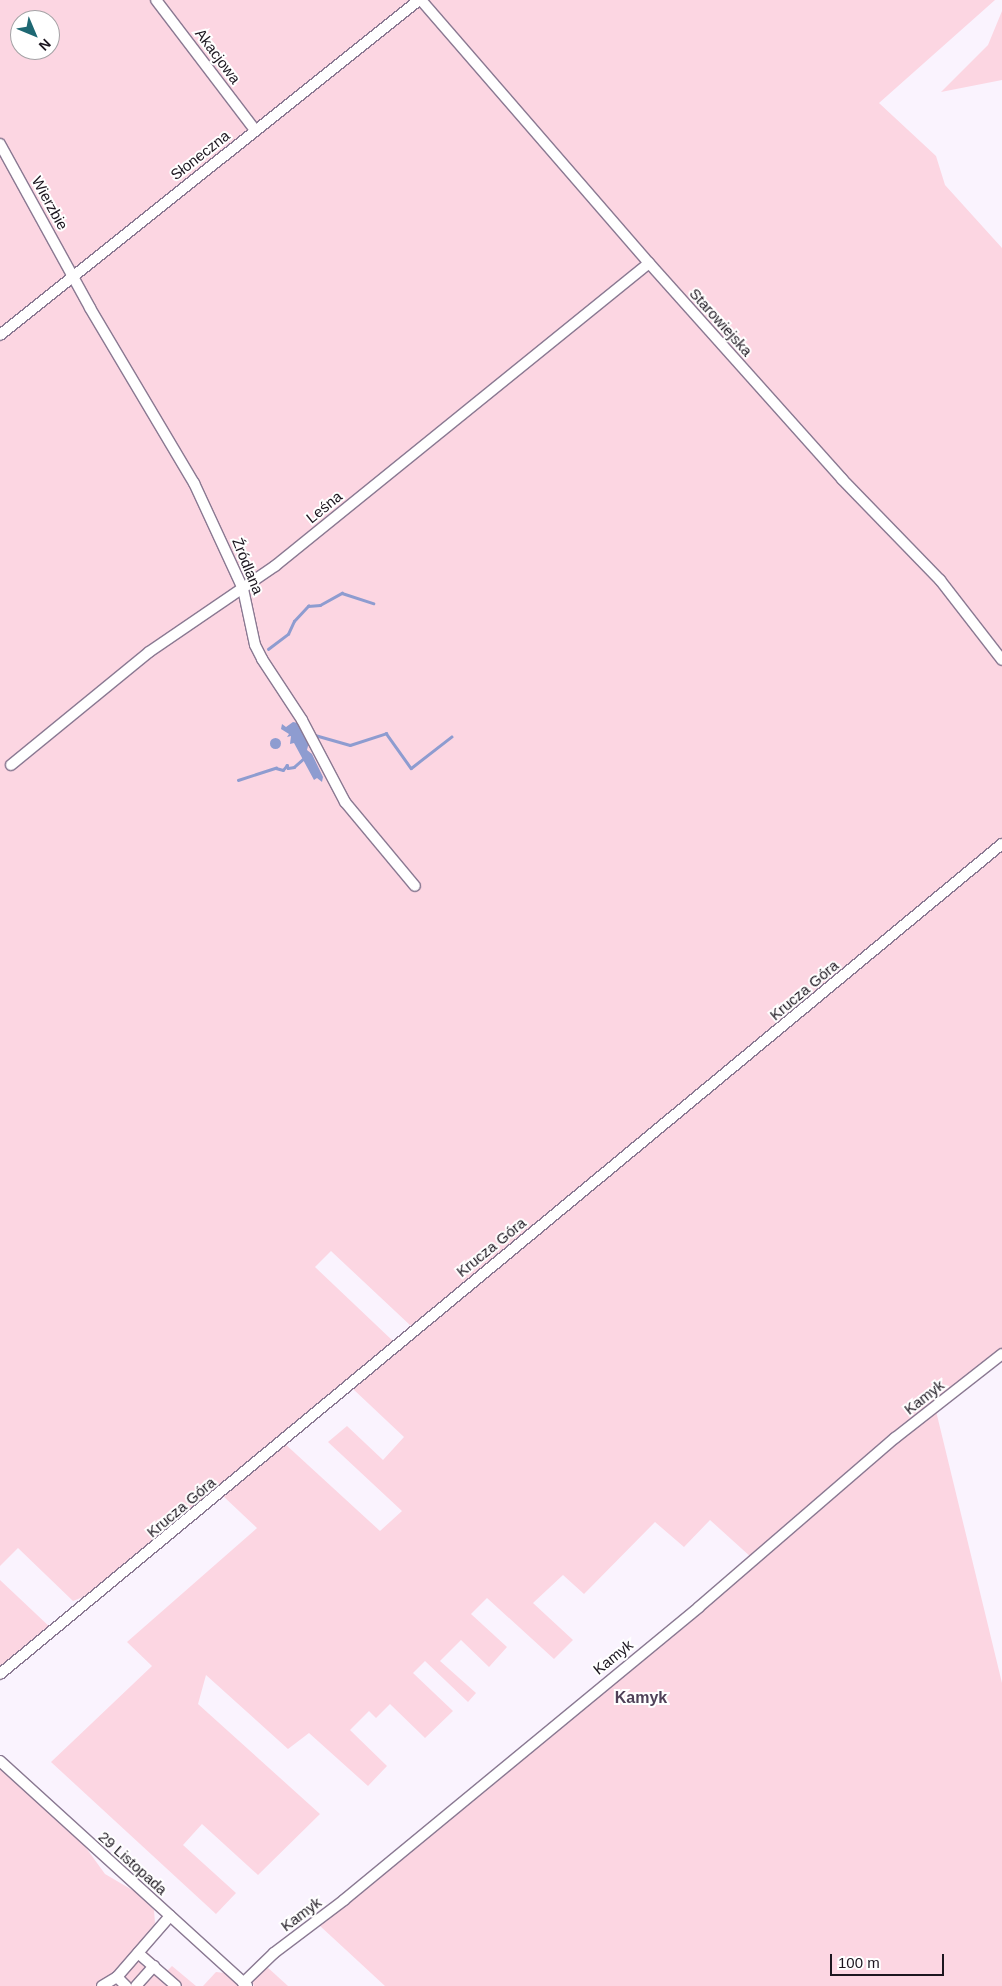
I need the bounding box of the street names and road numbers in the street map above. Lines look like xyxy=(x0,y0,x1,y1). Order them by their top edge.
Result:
street label: Akacjowa xyxy=(191,25,245,87)
street label: Słoneczna xyxy=(167,126,233,184)
street label: Wierzbie xyxy=(28,173,72,233)
street label: Starowiejska xyxy=(686,284,756,360)
street label: Leśna xyxy=(302,487,346,527)
street label: Źródlana xyxy=(229,535,267,597)
street label: Krucza Góra xyxy=(766,956,842,1024)
street label: Krucza Góra xyxy=(453,1214,529,1280)
street label: Kamyk xyxy=(900,1376,948,1418)
street label: Krucza Góra xyxy=(143,1473,219,1541)
street label: Kamyk xyxy=(590,1636,636,1678)
street label: 29 Listopada xyxy=(95,1828,171,1898)
street label: Kamyk xyxy=(277,1893,325,1935)

